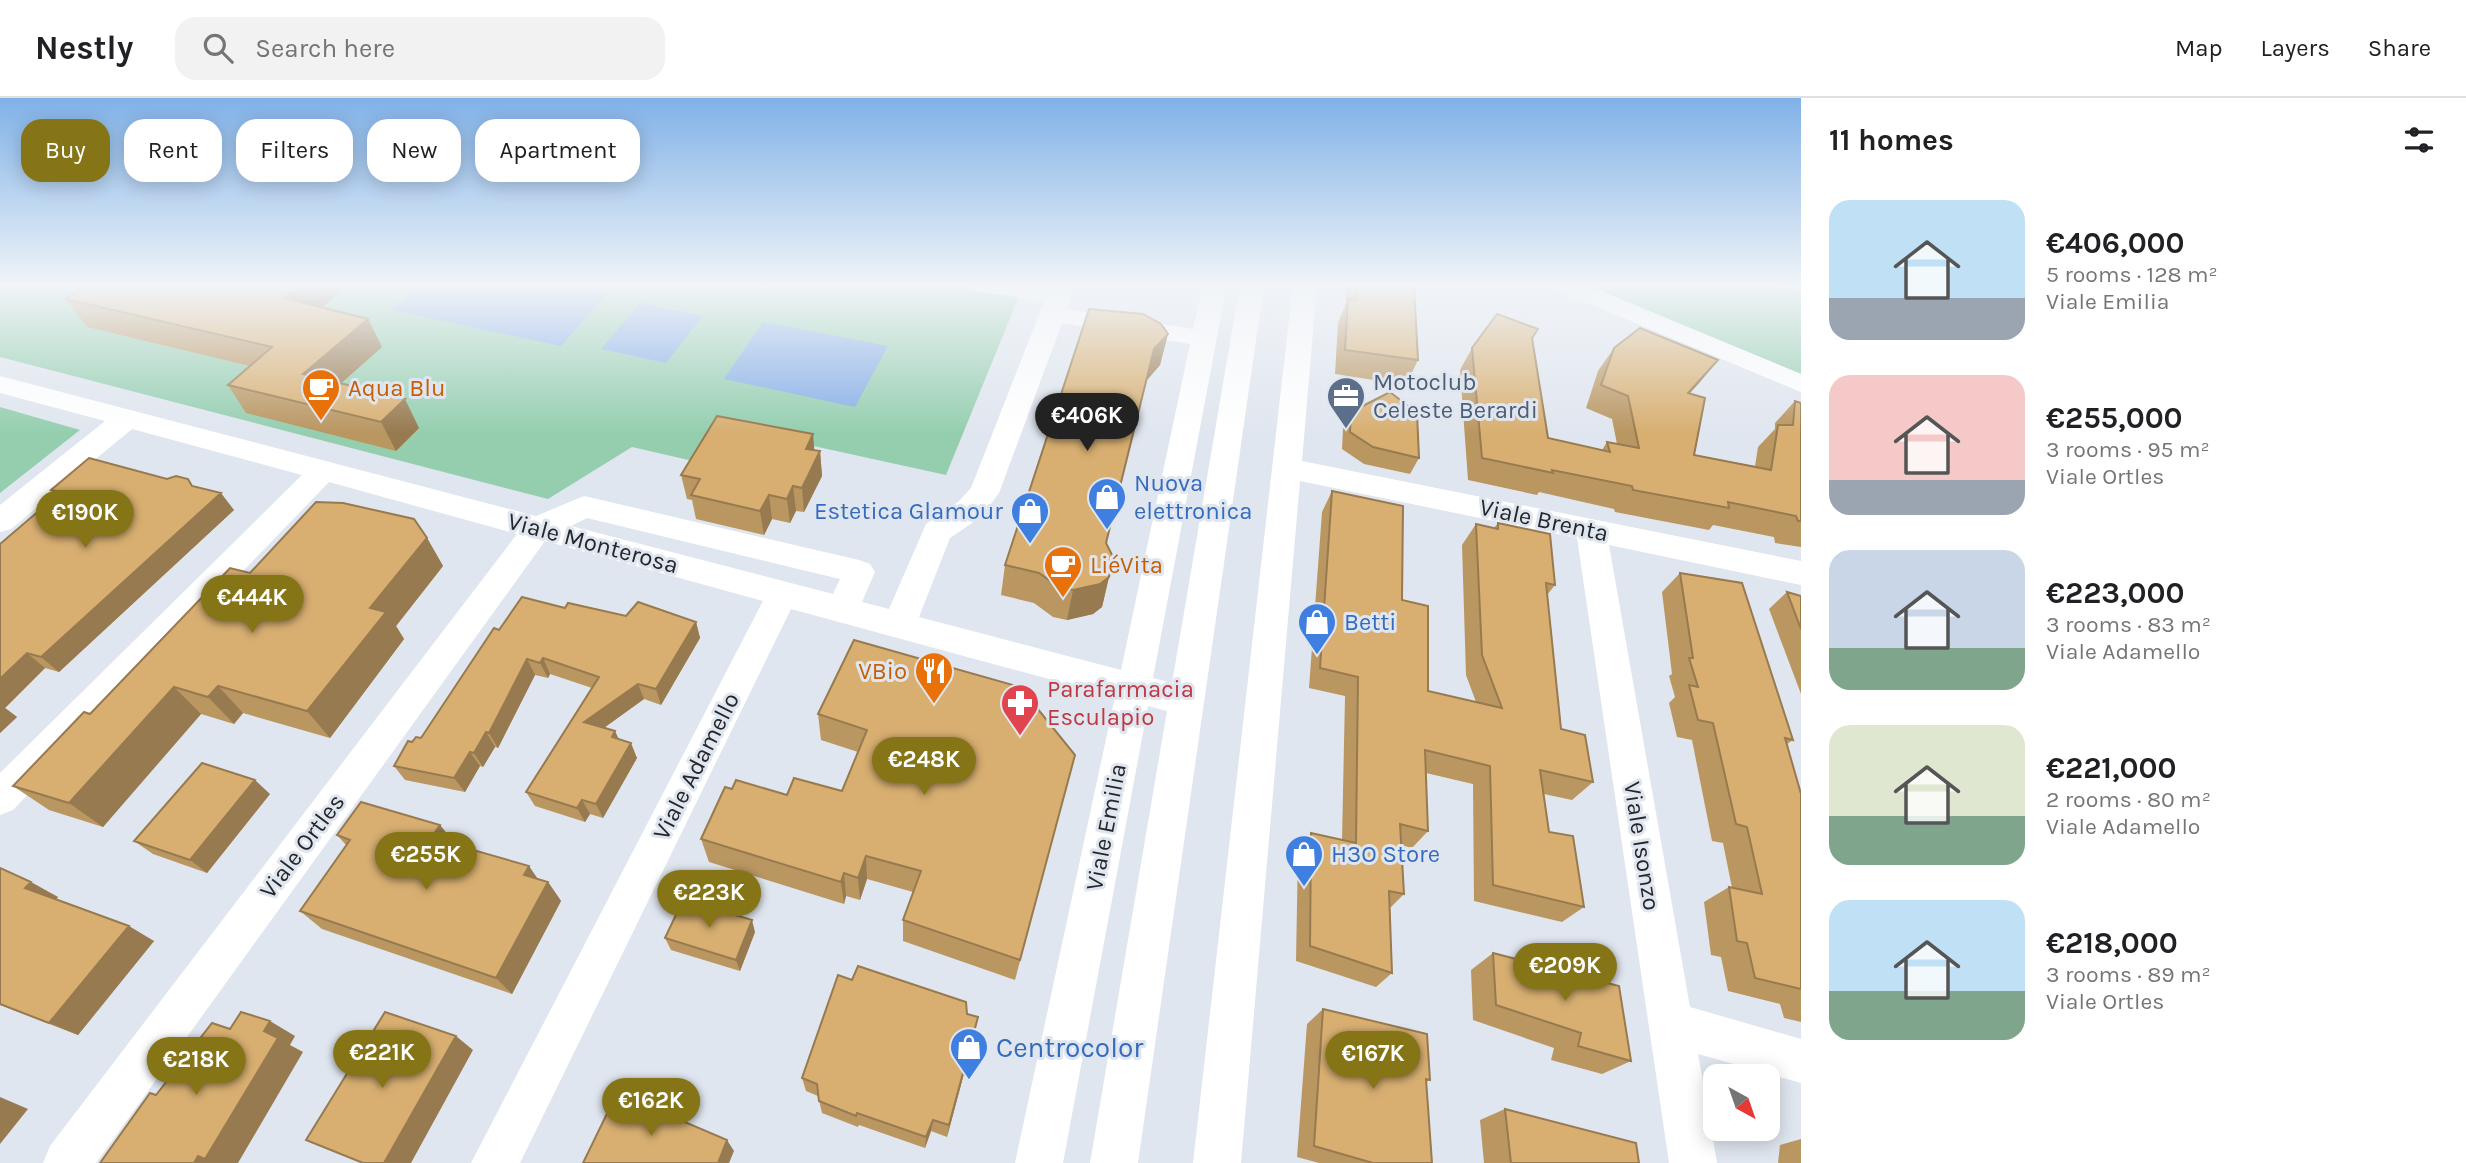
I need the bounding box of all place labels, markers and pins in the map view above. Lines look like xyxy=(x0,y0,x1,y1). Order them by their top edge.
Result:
cafe icon: Aqua Blu xyxy=(300,367,342,422)
place label: Motoclub Celeste Berardi xyxy=(1373,368,1538,424)
place label: Aqua Blu xyxy=(348,374,445,402)
office icon: Motoclub Celeste Berardi xyxy=(1325,375,1367,430)
pin: €406K xyxy=(1038,394,1136,453)
place label: Nuova elettronica xyxy=(1134,469,1252,525)
shop icon: Nuova elettronica xyxy=(1086,476,1128,531)
pin: €190K xyxy=(36,490,134,550)
shop icon: Estetica Glamour xyxy=(1009,490,1051,545)
place label: Estetica Glamour xyxy=(814,497,1003,525)
cafe icon: LiéVita xyxy=(1042,544,1084,599)
place label: LiéVita xyxy=(1090,551,1163,579)
pin: €444K xyxy=(203,575,301,635)
shop icon: Betti xyxy=(1296,601,1338,656)
place label: Betti xyxy=(1344,608,1396,636)
restaurant icon: VBio xyxy=(913,650,955,705)
place label: VBio xyxy=(858,657,907,685)
place label: Parafarmacia Esculapio xyxy=(1047,675,1194,731)
pharmacy icon: Parafarmacia Esculapio xyxy=(999,682,1041,737)
pin: €248K xyxy=(875,738,973,797)
pin: €255K xyxy=(377,832,475,892)
shop icon: H3O Store xyxy=(1283,833,1325,888)
place label: H3O Store xyxy=(1331,840,1440,868)
pin: €223K xyxy=(660,870,758,930)
pin: €209K xyxy=(1516,944,1614,1003)
shop icon: Centrocolor xyxy=(948,1026,990,1081)
pin: €221K xyxy=(333,1030,431,1090)
place label: Centrocolor xyxy=(996,1031,1144,1064)
pin: €167K xyxy=(1324,1032,1422,1091)
pin: €218K xyxy=(147,1038,245,1097)
pin: €162K xyxy=(602,1079,700,1138)

